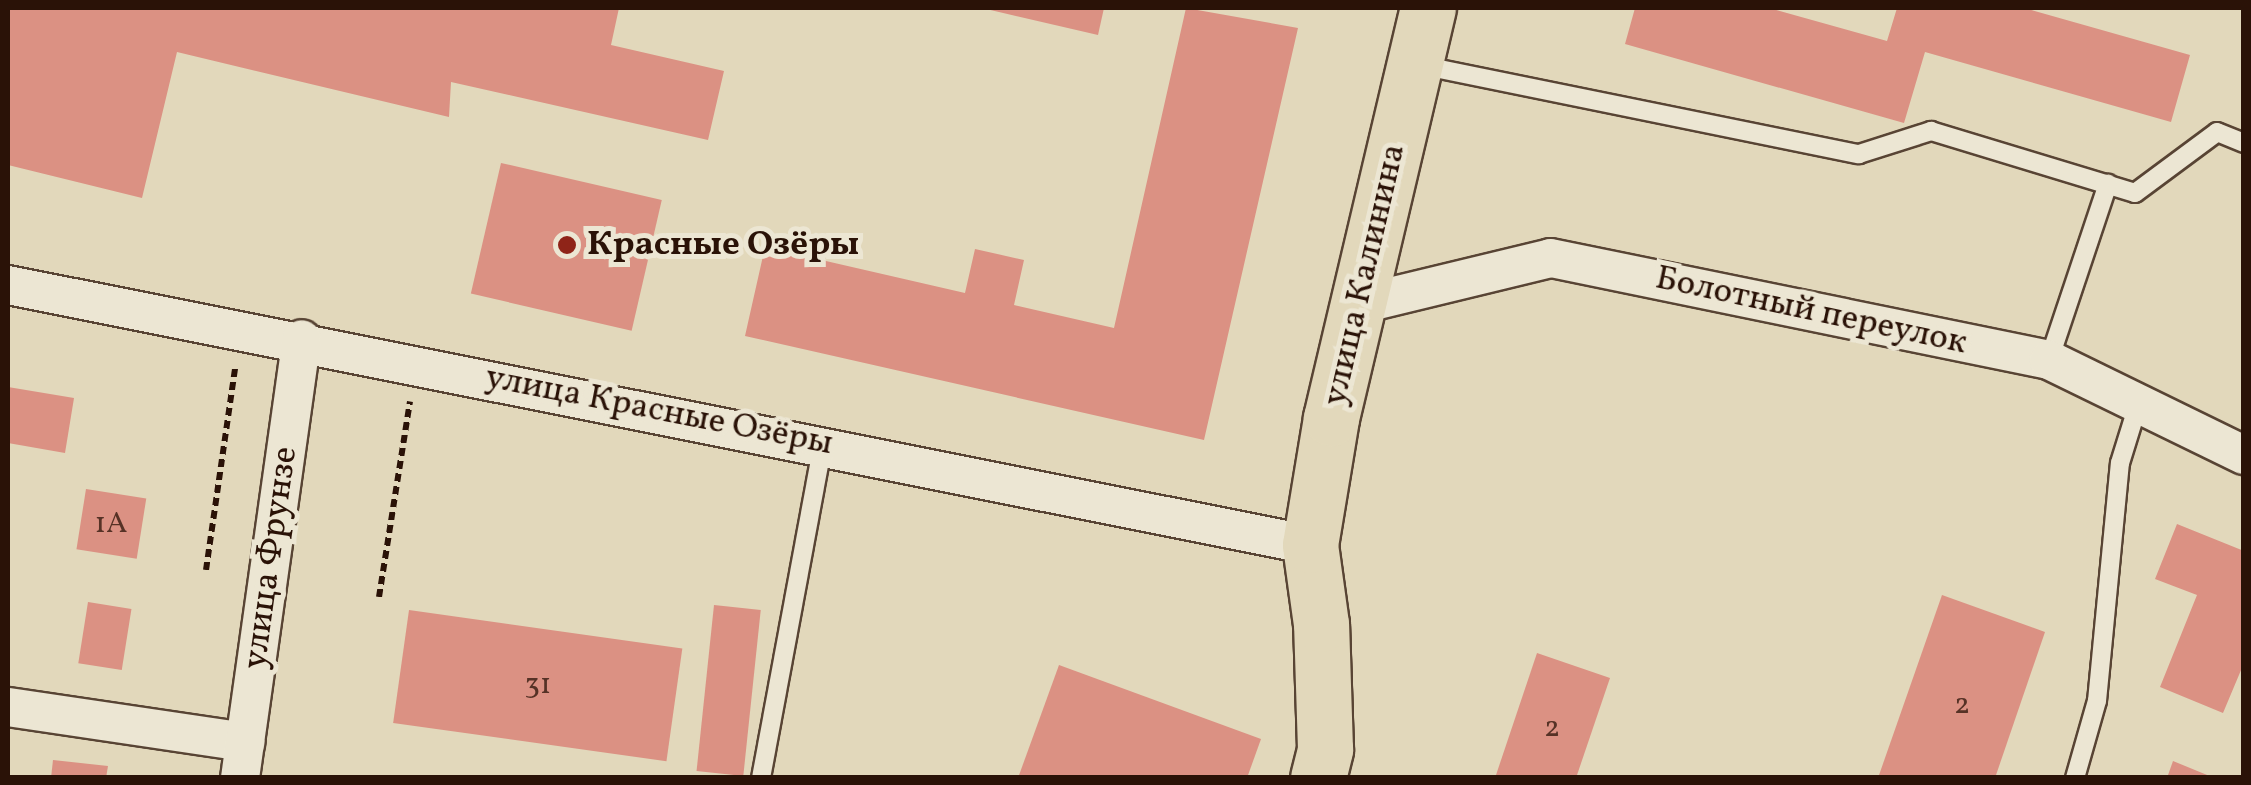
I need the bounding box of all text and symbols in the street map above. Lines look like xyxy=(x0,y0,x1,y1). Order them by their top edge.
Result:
street label: улица Калинина xyxy=(1314,140,1416,410)
place label: Красные Озёры xyxy=(587,224,859,266)
marker: Красные Озёры xyxy=(556,234,578,256)
street label: Болотный переулок xyxy=(1652,257,1970,365)
street label: улица Красные Озёры xyxy=(482,357,836,465)
street label: улица Фрунзе xyxy=(235,444,307,672)
house number: 1А xyxy=(95,506,127,542)
house number: 31 xyxy=(524,667,552,703)
house number: 2 xyxy=(1954,687,1970,723)
house number: 2 xyxy=(1544,710,1560,746)

